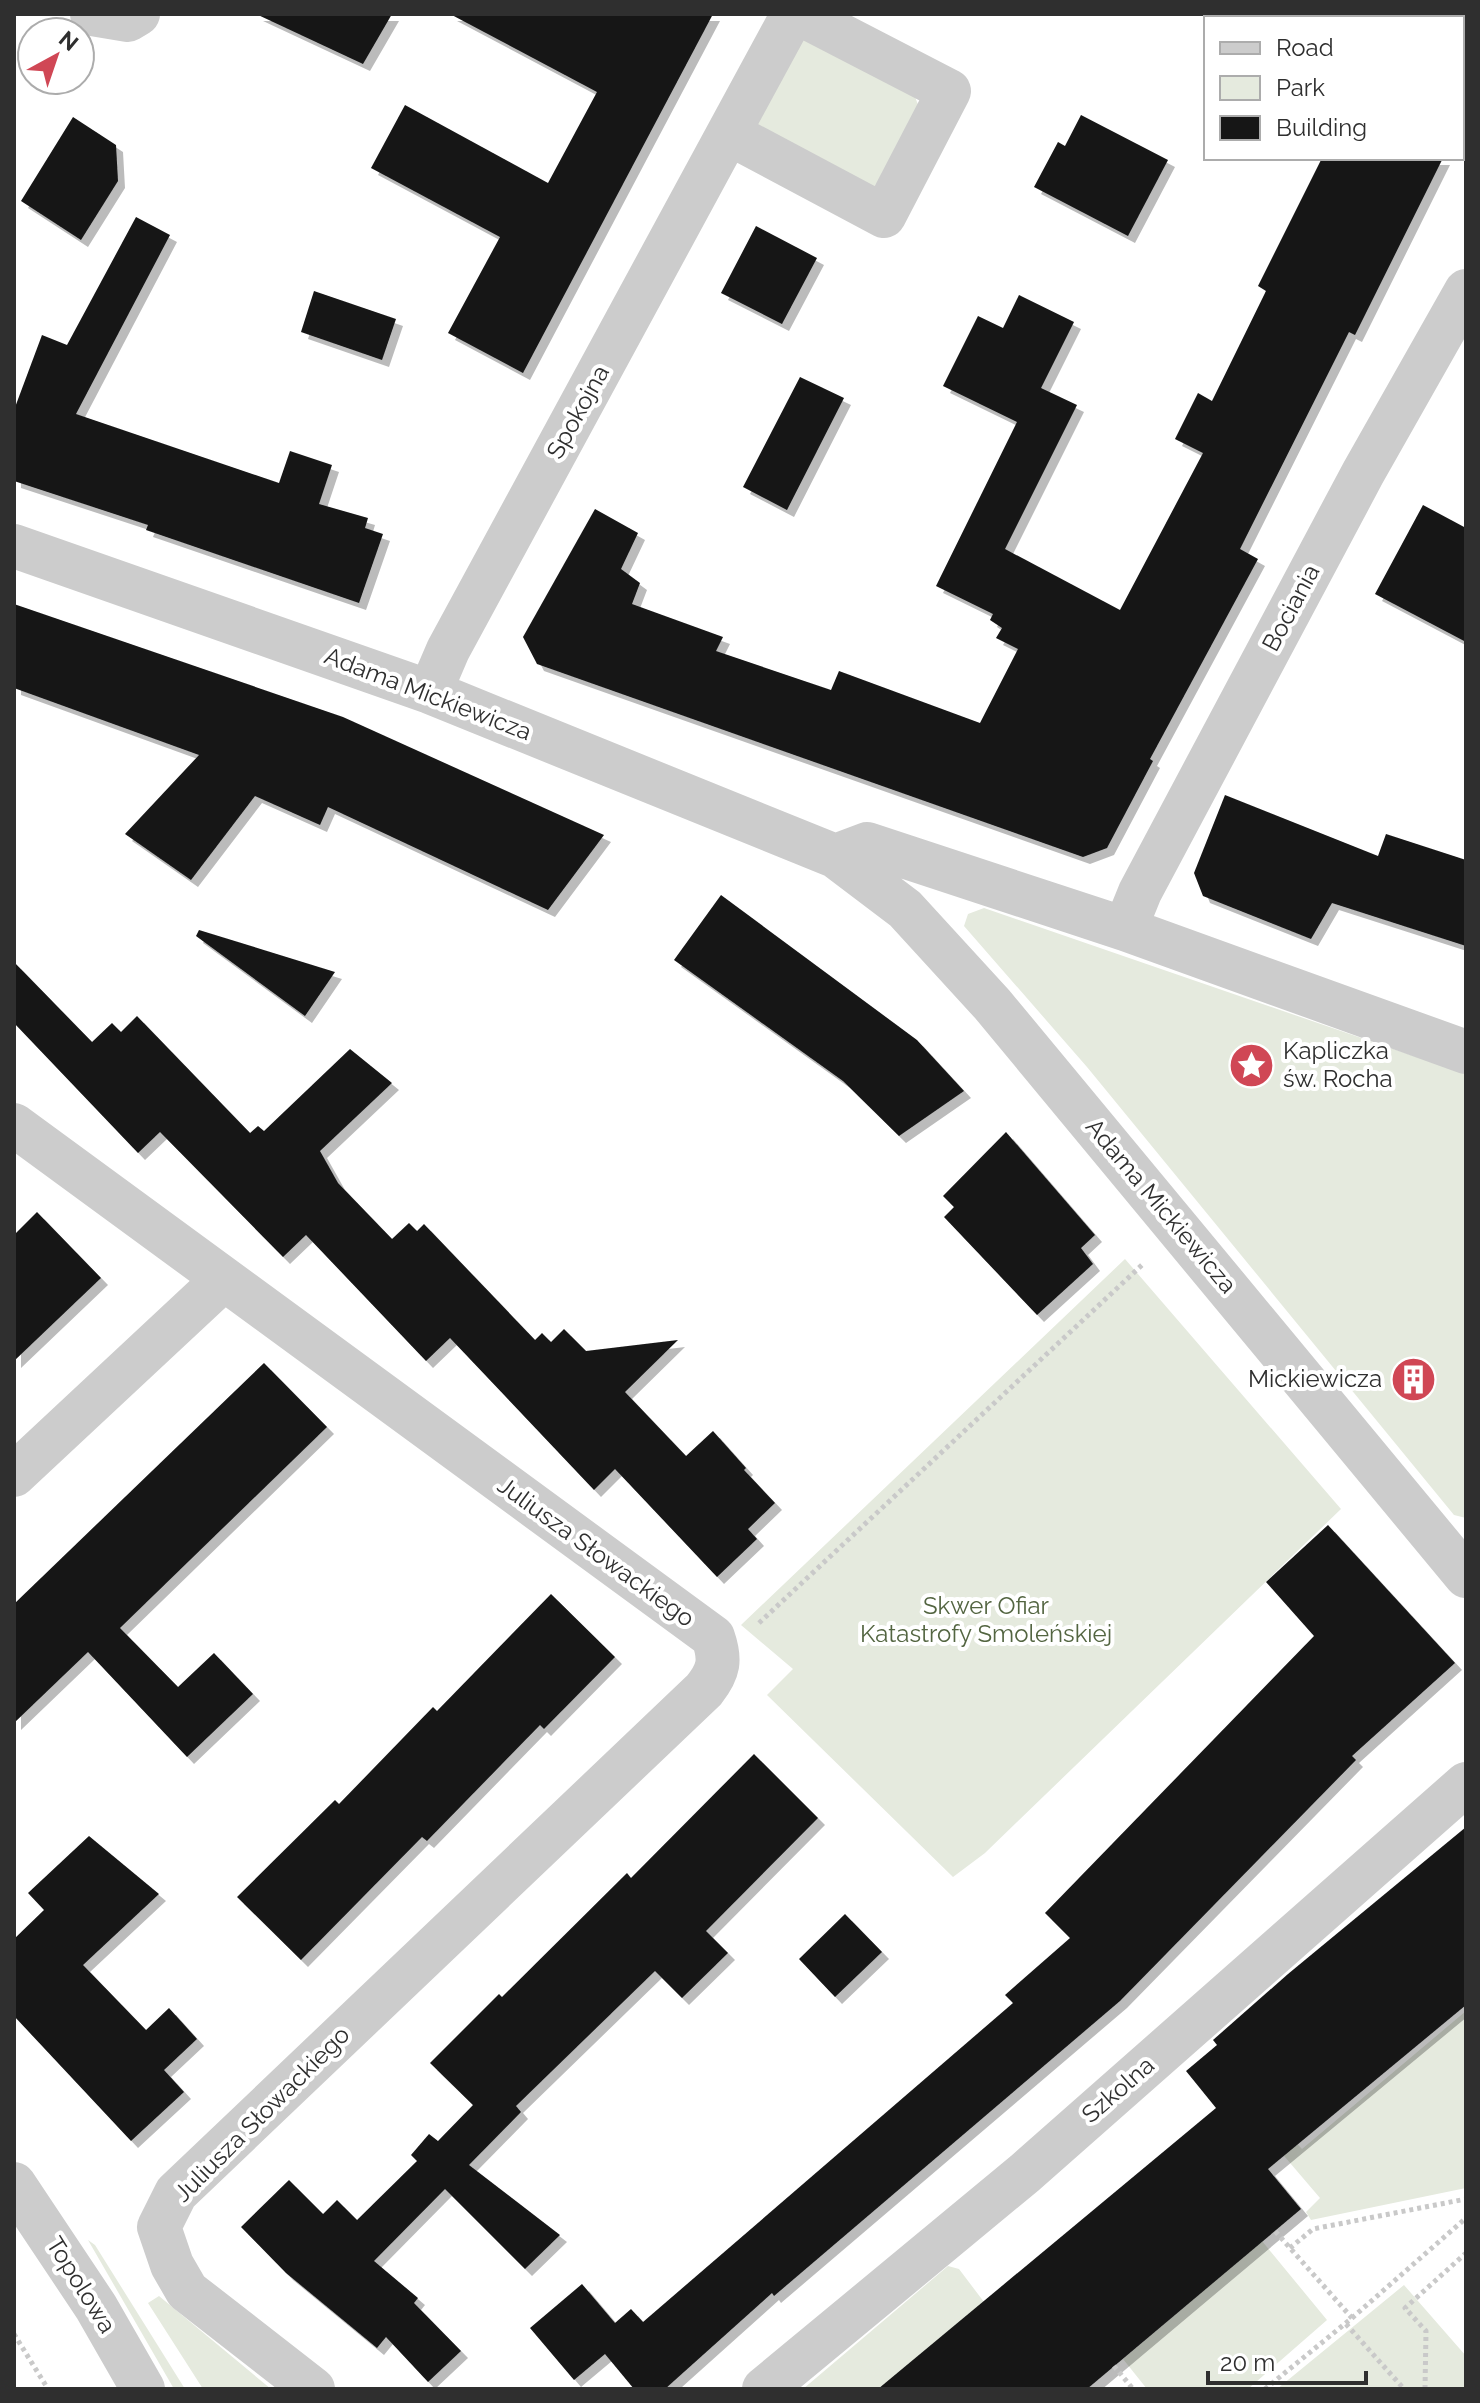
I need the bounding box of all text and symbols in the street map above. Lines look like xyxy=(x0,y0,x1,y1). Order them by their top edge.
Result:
north arrow xyxy=(16,16,96,96)
legend xyxy=(1204,16,1464,160)
text: N xyxy=(54,25,84,56)
text: Road xyxy=(1276,33,1334,62)
text: Park xyxy=(1276,73,1325,102)
text: Building xyxy=(1276,113,1367,142)
street label: Spokojna xyxy=(540,360,615,464)
street label: Bociania xyxy=(1256,559,1325,656)
street label: Adama Mickiewicza xyxy=(321,641,536,746)
place label: Kapliczka św. Rocha xyxy=(1283,1036,1393,1093)
place icon: Kapliczka św. Rocha xyxy=(1228,1041,1276,1089)
street label: Adama Mickiewicza xyxy=(1080,1112,1243,1299)
building icon: Mickiewicza xyxy=(1389,1355,1437,1403)
place label: Mickiewicza xyxy=(1248,1364,1382,1393)
street label: Juliusza Słowackiego xyxy=(492,1470,700,1633)
park label: Skwer Ofiar Katastrofy Smoleńskiej xyxy=(860,1591,1112,1648)
street label: Juliusza Słowackiego xyxy=(168,2020,355,2207)
street label: Szkolna xyxy=(1076,2050,1160,2129)
street label: Topolowa xyxy=(41,2231,122,2338)
scale bar xyxy=(1208,2335,1366,2385)
text: 20 m xyxy=(1220,2348,1275,2377)

